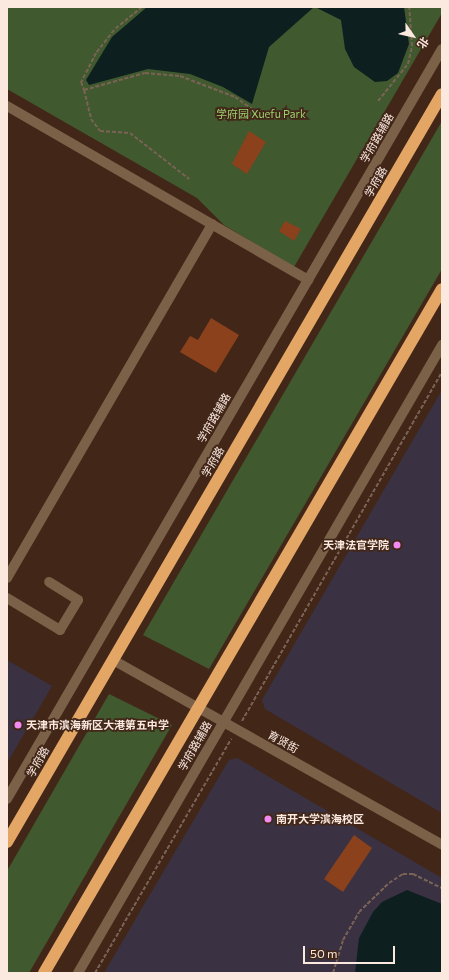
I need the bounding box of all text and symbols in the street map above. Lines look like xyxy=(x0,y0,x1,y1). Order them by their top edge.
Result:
north arrow xyxy=(393,16,433,56)
text: 北 xyxy=(415,35,432,51)
park label: 学府园 Xuefu Park xyxy=(216,107,306,121)
street label: 学府路辅路 xyxy=(358,111,396,165)
street label: 学府路 xyxy=(362,164,390,200)
street label: 学府路辅路 xyxy=(195,391,233,445)
street label: 学府路 xyxy=(199,444,227,480)
place label: 天津法官学院 xyxy=(323,538,389,552)
marker: 天津法官学院 xyxy=(392,540,402,550)
place label: 天津市滨海新区大港第五中学 xyxy=(26,718,169,732)
street label: 学府路辅路 xyxy=(176,719,214,773)
marker: 天津市滨海新区大港第五中学 xyxy=(13,720,23,730)
street label: 育贤街 xyxy=(265,728,301,756)
street label: 学府路 xyxy=(24,744,52,780)
place label: 南开大学滨海校区 xyxy=(276,812,364,826)
marker: 南开大学滨海校区 xyxy=(263,814,273,824)
scale bar xyxy=(305,938,397,964)
text: 50 m xyxy=(310,946,338,960)

